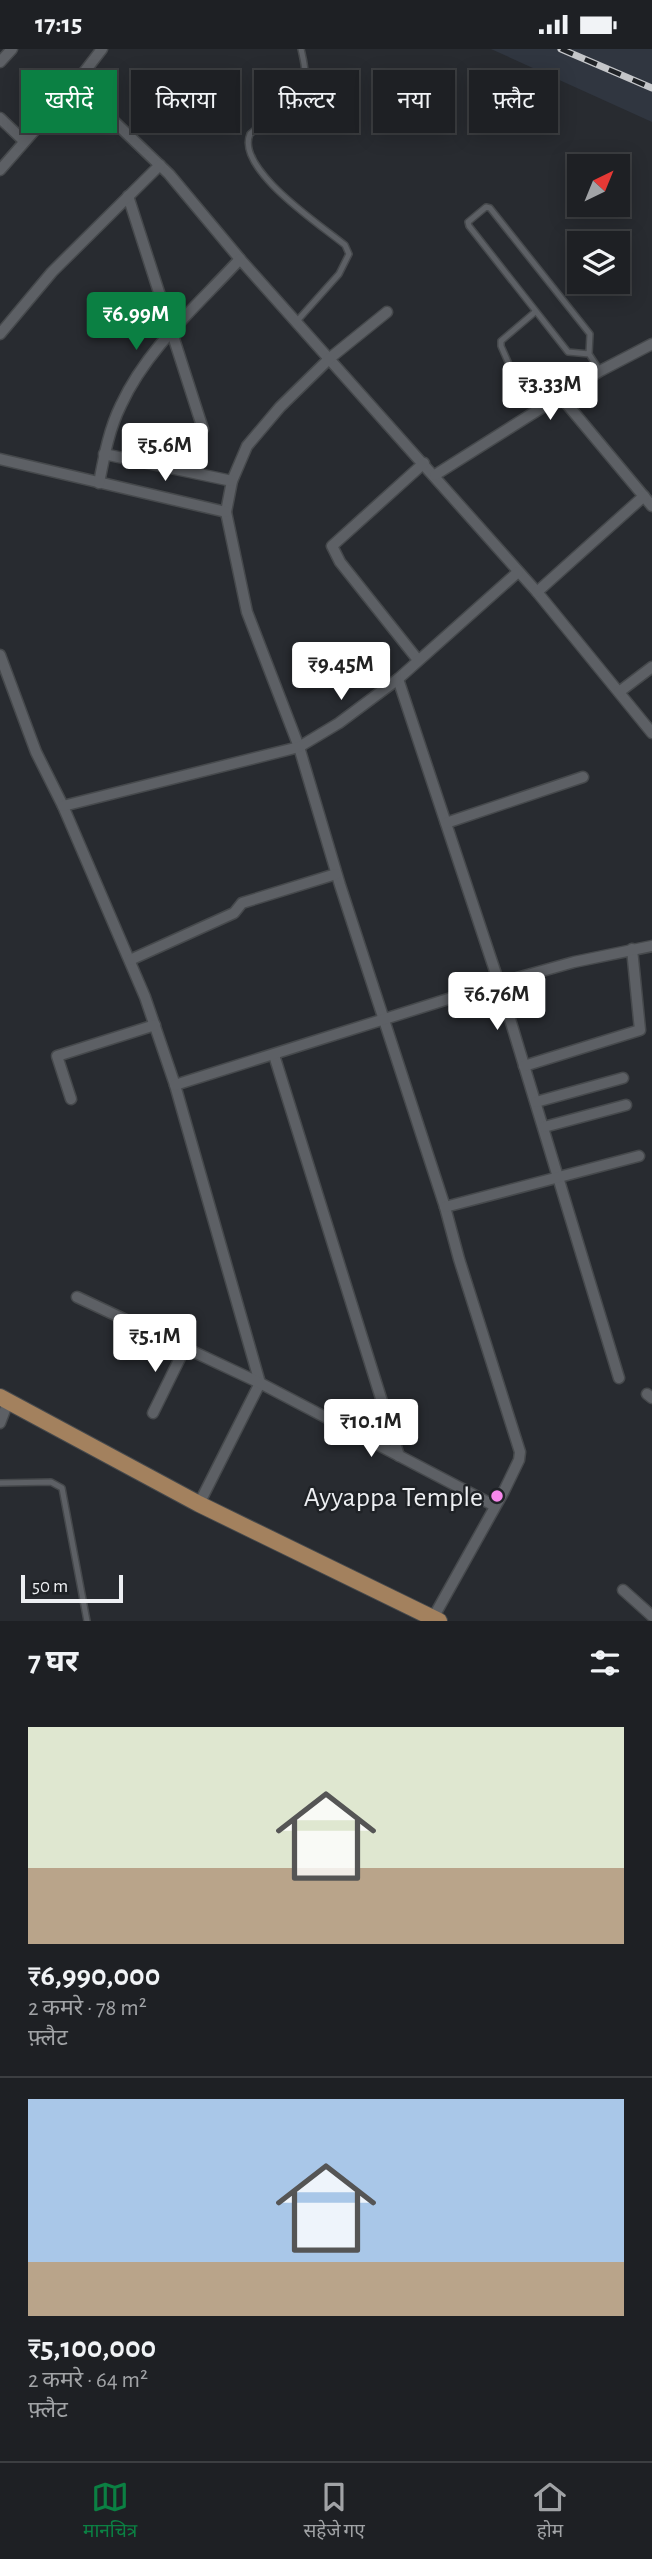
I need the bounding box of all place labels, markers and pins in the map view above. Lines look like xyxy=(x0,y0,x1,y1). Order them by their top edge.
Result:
pin: ₹6.99M xyxy=(79,293,193,352)
pin: ₹3.33M xyxy=(493,363,607,422)
pin: ₹5.6M xyxy=(116,423,214,483)
pin: ₹9.45M xyxy=(284,643,398,702)
pin: ₹6.76M xyxy=(440,972,554,1032)
pin: ₹5.1M xyxy=(106,1315,204,1374)
pin: ₹10.1M xyxy=(314,1399,428,1459)
place label: Ayyappa Temple xyxy=(304,1484,483,1512)
marker: Ayyappa Temple xyxy=(489,1488,505,1504)

